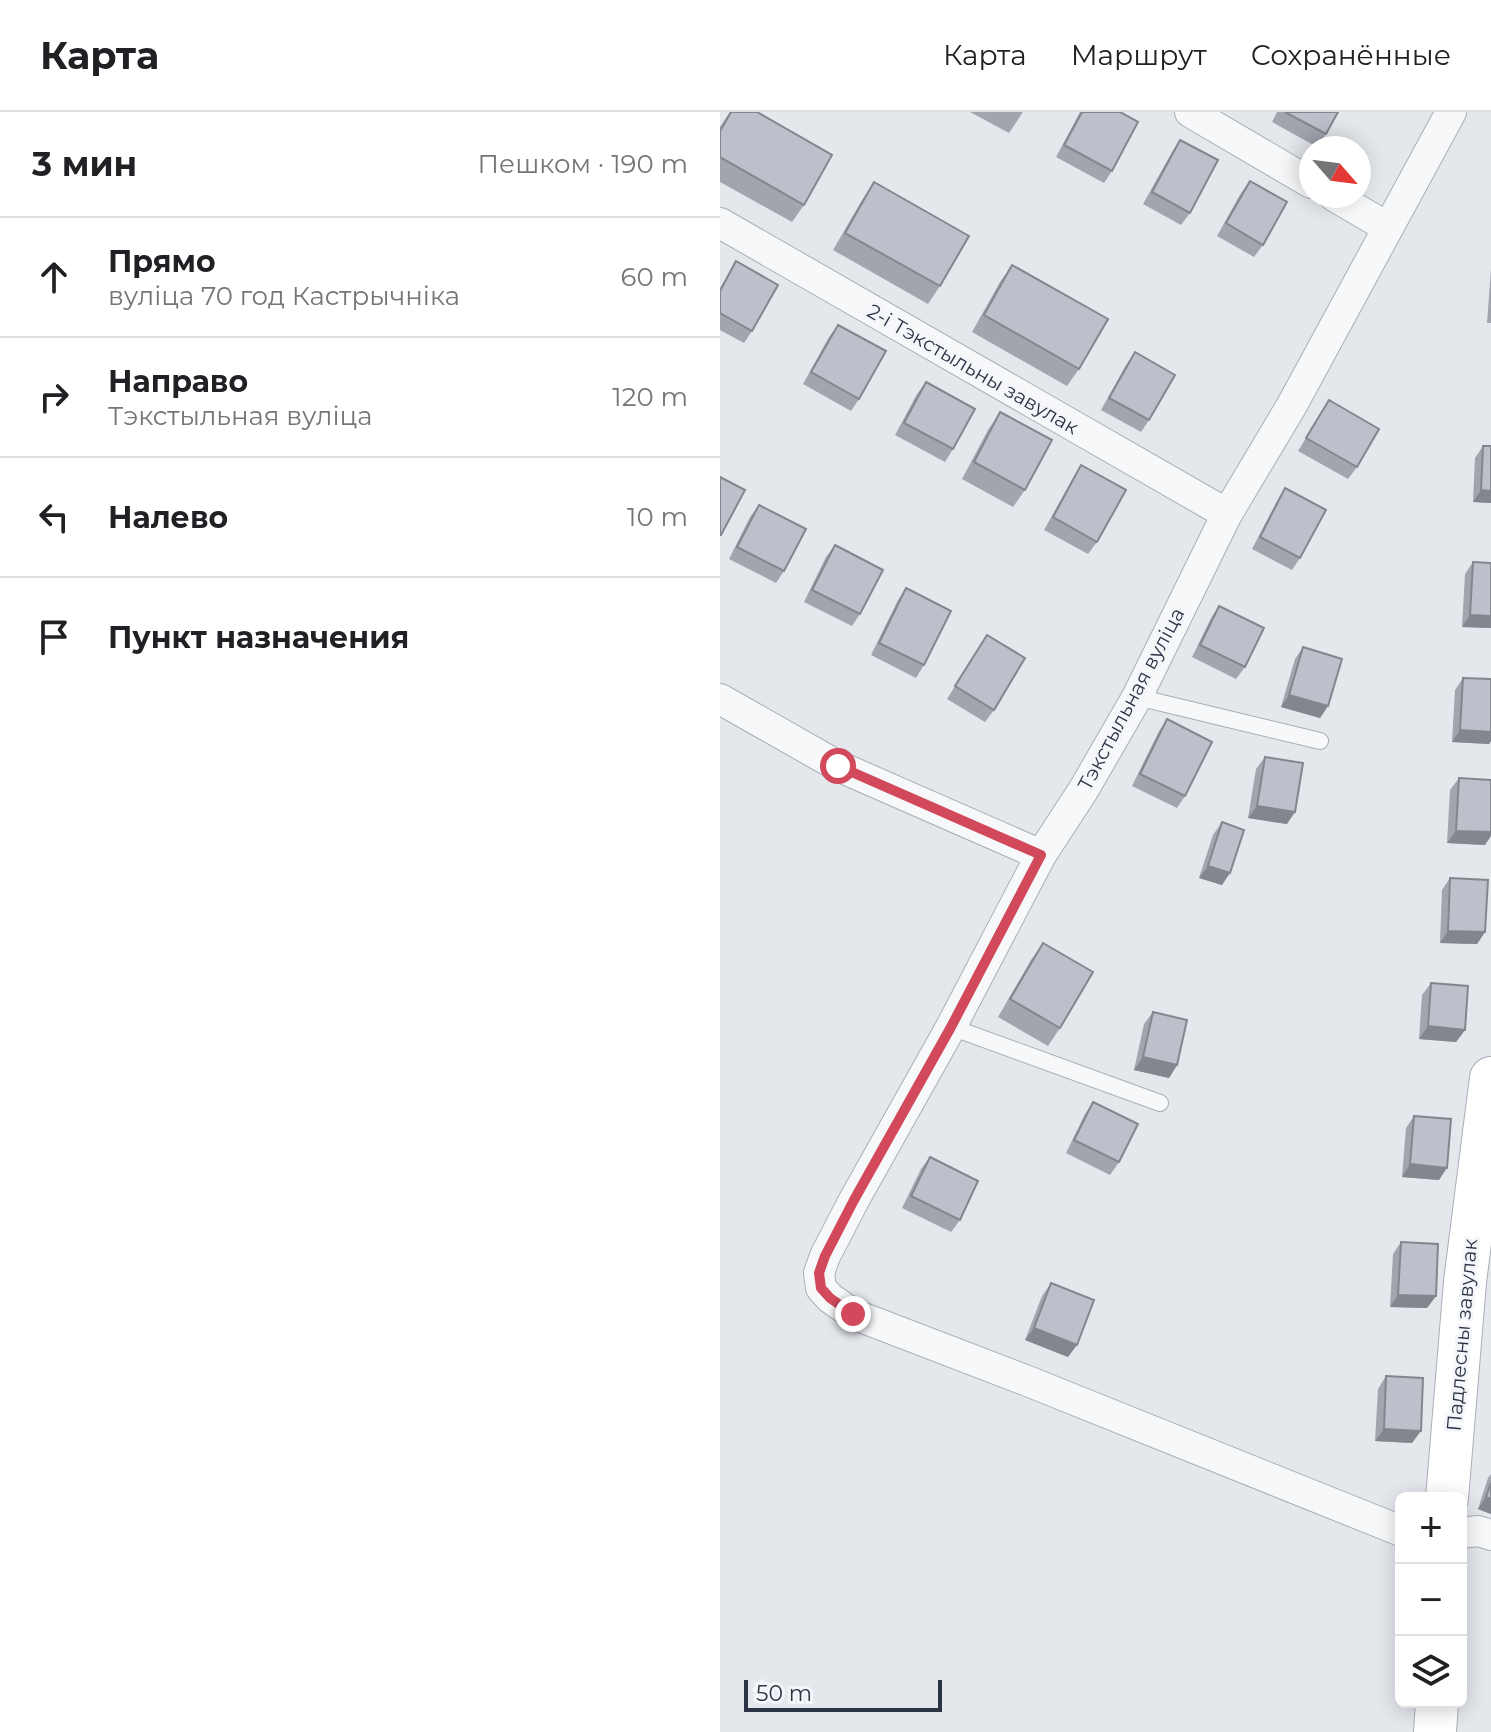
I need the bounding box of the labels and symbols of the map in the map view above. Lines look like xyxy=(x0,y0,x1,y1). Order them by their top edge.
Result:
north arrow xyxy=(1299,136,1371,208)
street label: 2-і Тэкстыльны завулак xyxy=(863,299,1083,440)
street label: Тэкстыльная вуліца xyxy=(1073,604,1189,794)
route start xyxy=(820,748,856,784)
street label: Падлесны завулак xyxy=(1442,1237,1482,1432)
route end xyxy=(835,1296,871,1332)
scale bar xyxy=(744,1676,942,1712)

